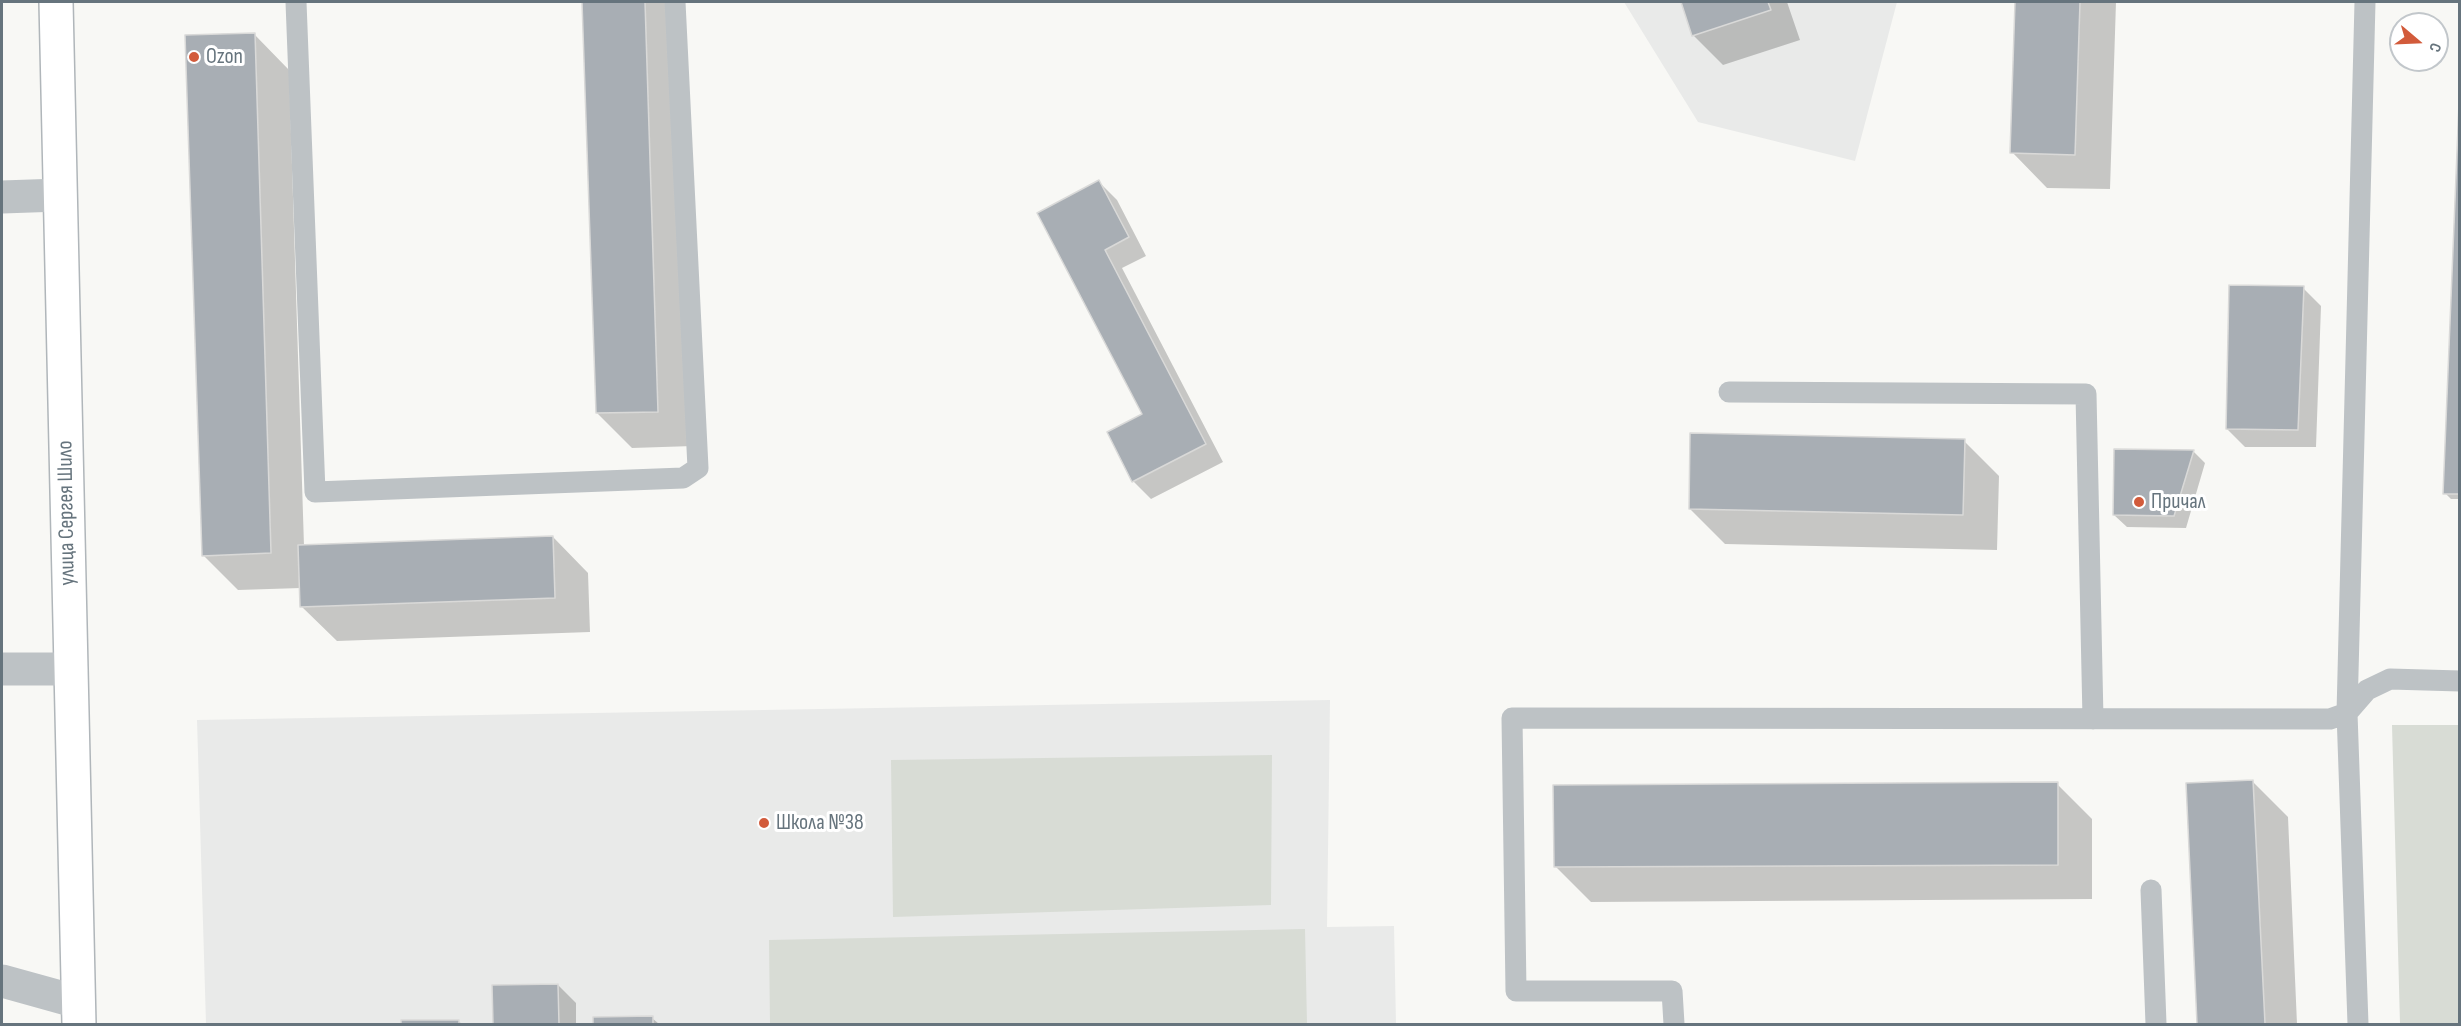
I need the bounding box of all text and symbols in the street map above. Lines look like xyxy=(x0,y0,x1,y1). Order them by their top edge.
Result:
north arrow xyxy=(2389,12,2449,72)
text: С xyxy=(2424,40,2445,54)
place label: Ozon xyxy=(206,44,243,70)
marker: Ozon xyxy=(187,50,201,64)
street label: улица Сергея Шило xyxy=(53,440,81,586)
place label: Причал xyxy=(2151,489,2206,515)
marker: Причал xyxy=(2132,495,2146,509)
place label: Школа №38 xyxy=(776,810,864,836)
marker: Школа №38 xyxy=(757,816,771,830)

